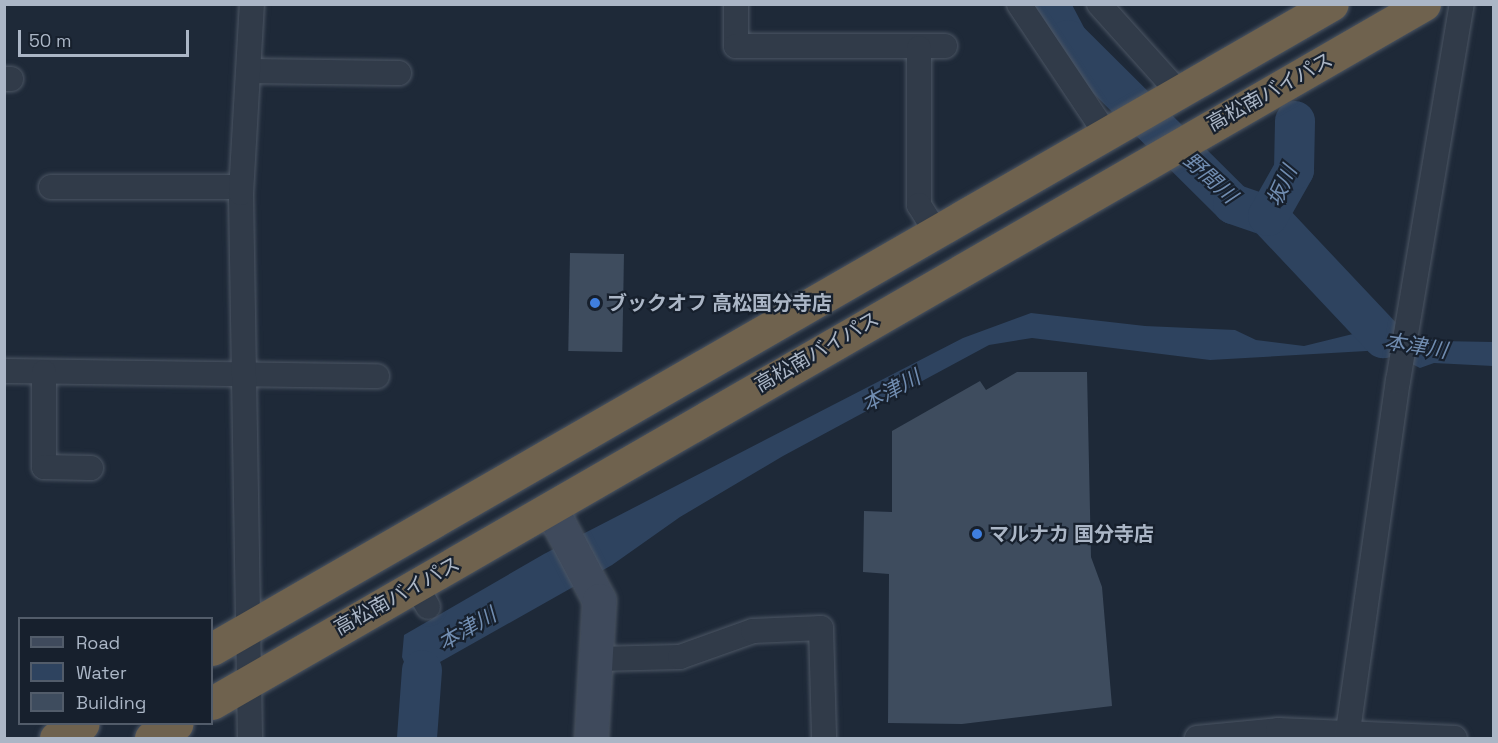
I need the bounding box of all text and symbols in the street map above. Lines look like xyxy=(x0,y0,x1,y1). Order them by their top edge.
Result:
scale bar xyxy=(21,18,192,56)
text: 50 m xyxy=(29,29,71,52)
street label: 高松南バイパス xyxy=(1203,48,1337,136)
water label: 野間川 xyxy=(1178,148,1242,208)
water label: 坂川 xyxy=(1262,162,1302,210)
place label: ブックオフ 高松国分寺店 xyxy=(607,291,832,315)
marker: ブックオフ 高松国分寺店 xyxy=(588,296,602,310)
street label: 高松南バイパス xyxy=(750,307,884,397)
water label: 本津川 xyxy=(1383,329,1449,363)
water label: 本津川 xyxy=(857,365,925,417)
place label: マルナカ 国分寺店 xyxy=(989,522,1154,546)
marker: マルナカ 国分寺店 xyxy=(970,527,984,541)
street label: 高松南バイパス xyxy=(330,552,464,640)
water label: 本津川 xyxy=(433,602,501,656)
legend xyxy=(18,617,213,725)
text: Road xyxy=(76,631,120,654)
text: Water xyxy=(76,661,127,684)
text: Building xyxy=(76,691,146,714)

